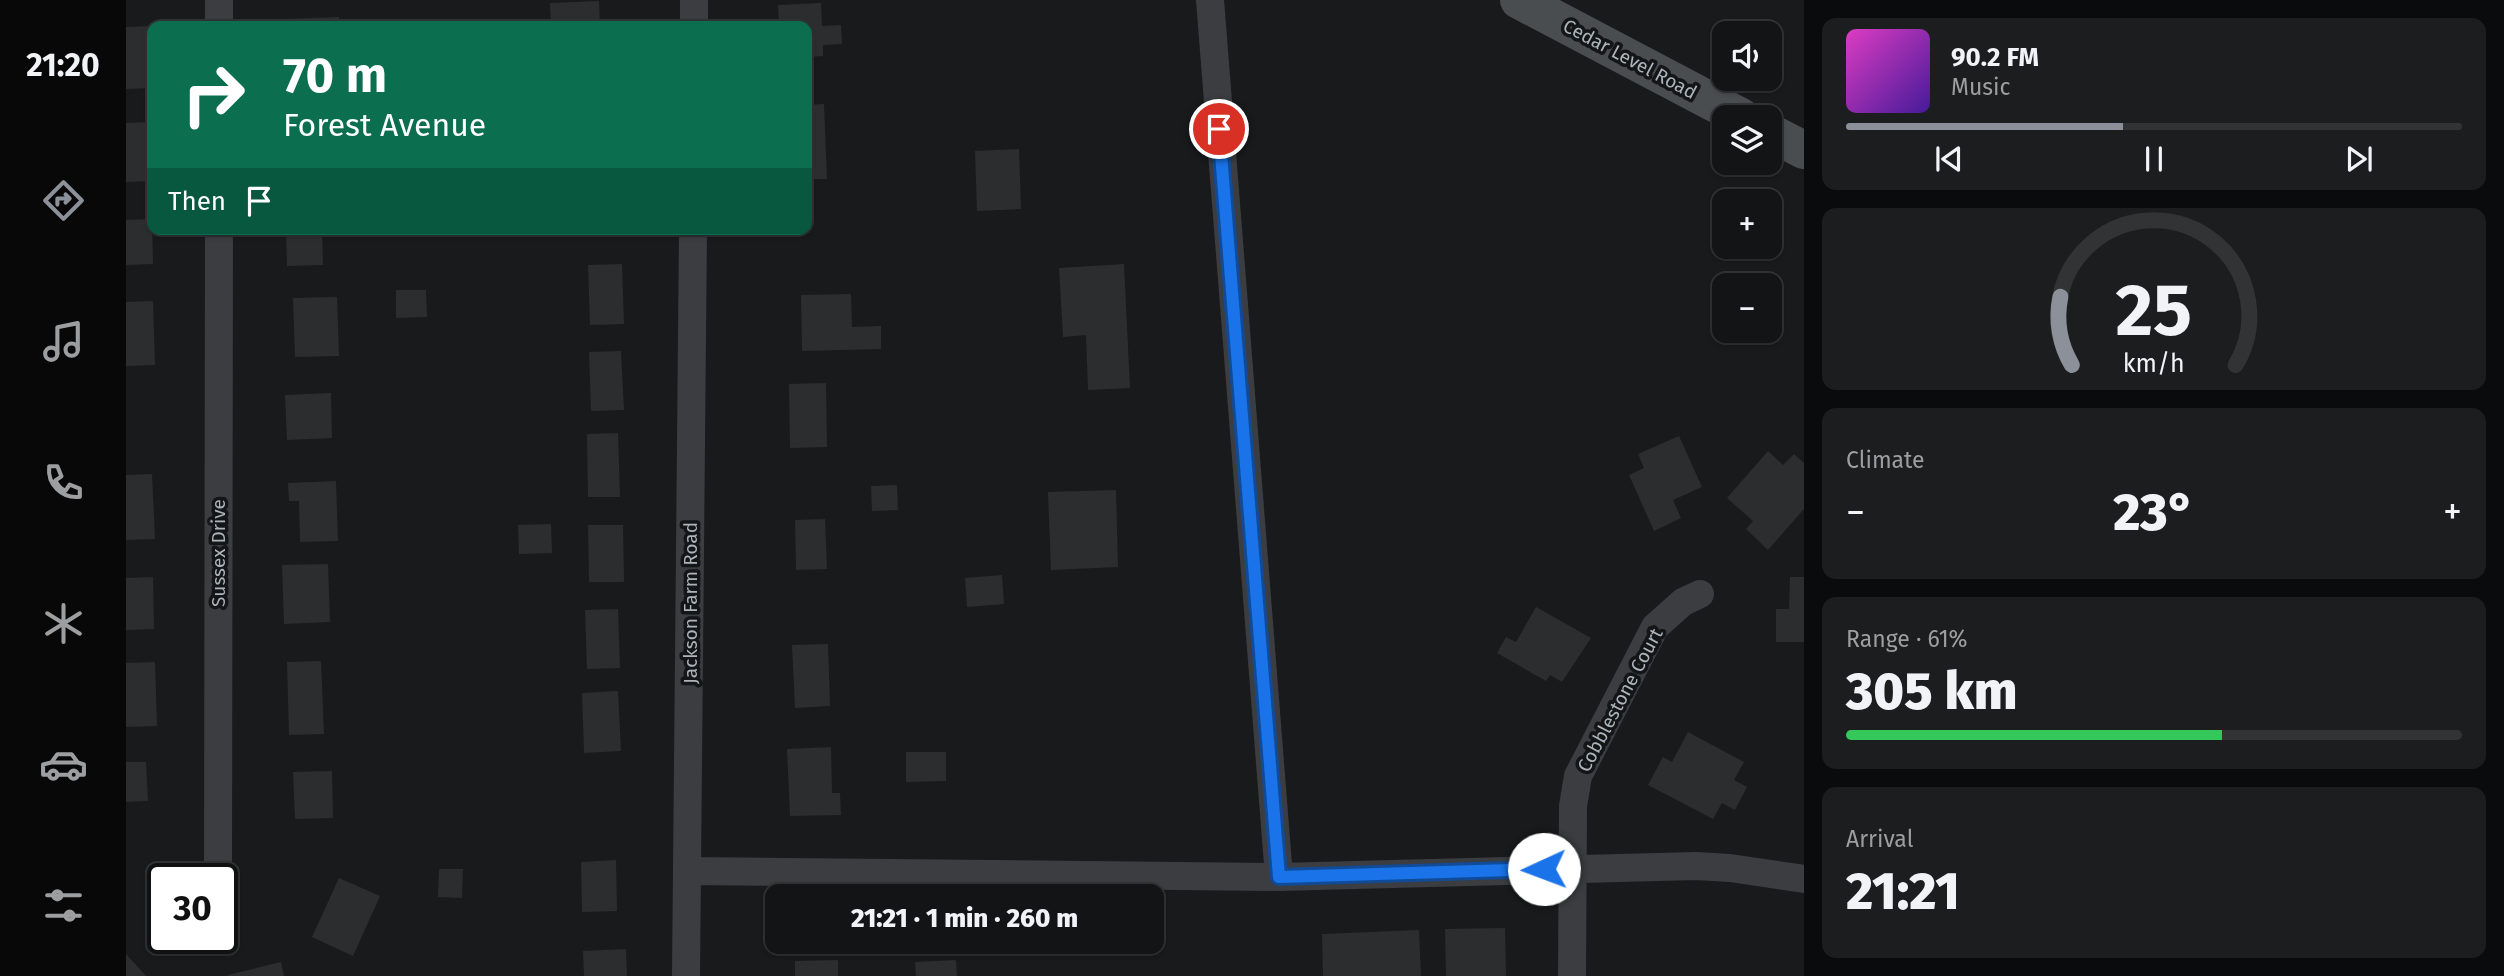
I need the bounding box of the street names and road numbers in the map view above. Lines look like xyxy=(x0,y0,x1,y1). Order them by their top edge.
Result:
street label: Cedar Level Road xyxy=(1559,14,1701,104)
street label: Sussex Drive xyxy=(207,499,230,607)
street label: Jackson Farm Road xyxy=(679,522,702,684)
street label: Cobblestone Court xyxy=(1572,624,1668,776)

